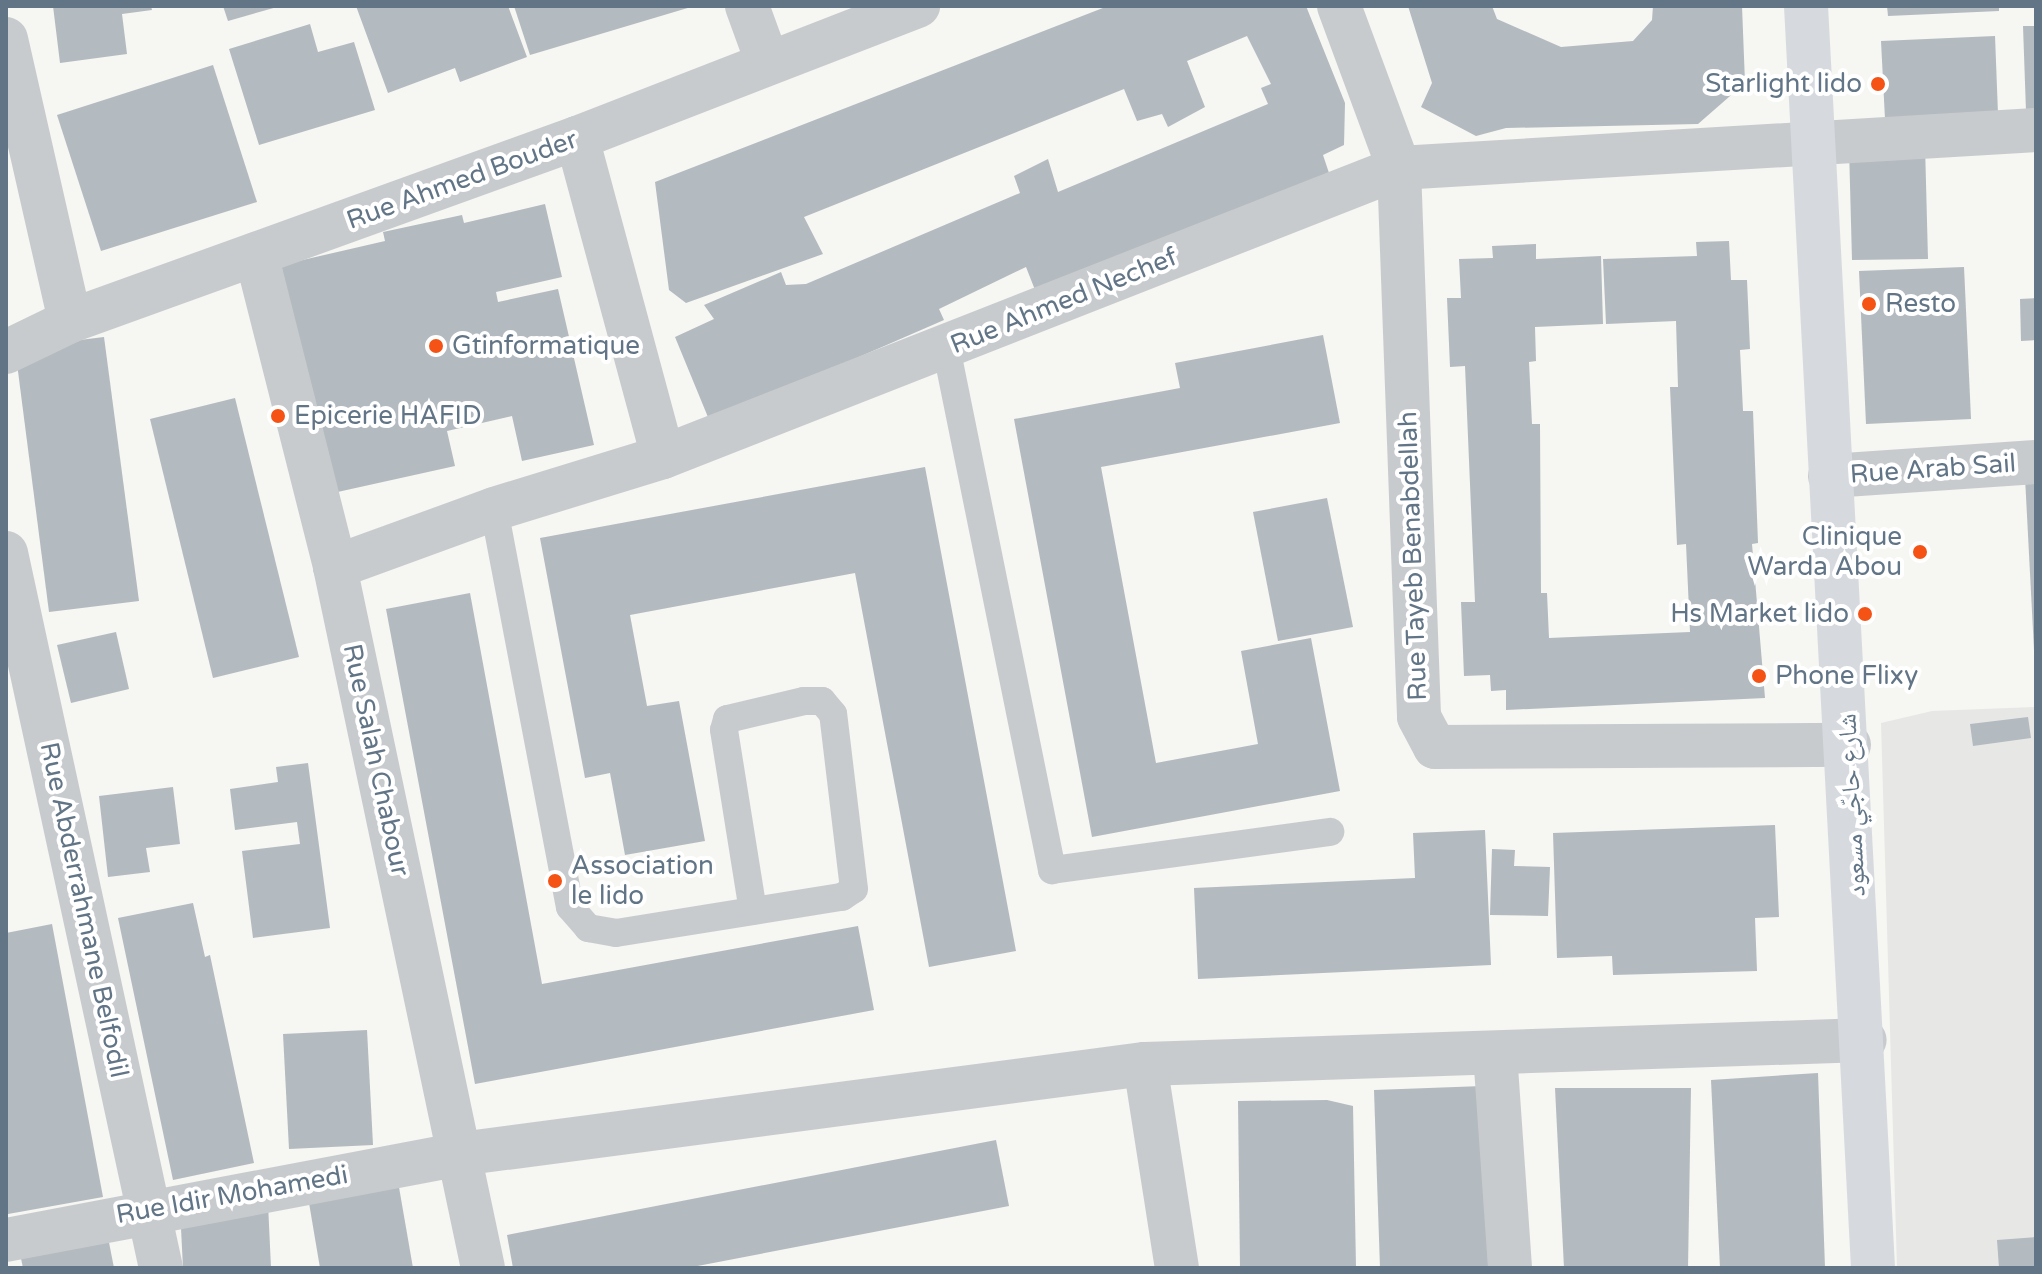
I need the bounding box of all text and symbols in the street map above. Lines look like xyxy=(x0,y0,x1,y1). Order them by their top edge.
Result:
place label: Starlight lido xyxy=(1705,68,1862,100)
marker: Starlight lido xyxy=(1869,75,1887,93)
street label: Rue Ahmed Bouder xyxy=(342,124,582,236)
street label: Rue Ahmed Nechef xyxy=(946,241,1182,361)
place label: Resto xyxy=(1885,288,1956,320)
marker: Resto xyxy=(1860,295,1878,313)
place label: Gtinformatique xyxy=(452,330,640,362)
marker: Gtinformatique xyxy=(427,337,445,355)
place label: Epicerie HAFID xyxy=(294,400,481,432)
marker: Epicerie HAFID xyxy=(269,407,287,425)
street label: Rue Tayeb Benabdellah xyxy=(1392,411,1434,701)
street label: Rue Arab Sail xyxy=(1849,448,2017,490)
place label: Clinique Warda Abou xyxy=(1748,521,1902,582)
marker: Clinique Warda Abou xyxy=(1909,541,1931,563)
place label: Hs Market lido xyxy=(1670,598,1849,630)
marker: Hs Market lido xyxy=(1856,605,1874,623)
street label: Rue Salah Chabour xyxy=(336,641,416,879)
place label: Phone Flixy xyxy=(1775,660,1918,692)
marker: Phone Flixy xyxy=(1750,667,1768,685)
street label: شارع حاجّي مسعود xyxy=(1832,713,1872,897)
street label: Rue Abderrahmane Belfodil xyxy=(33,739,135,1081)
place label: Association le lido xyxy=(571,850,714,912)
marker: Association le lido xyxy=(546,872,564,890)
street label: Rue Idir Mohamedi xyxy=(114,1159,350,1231)

